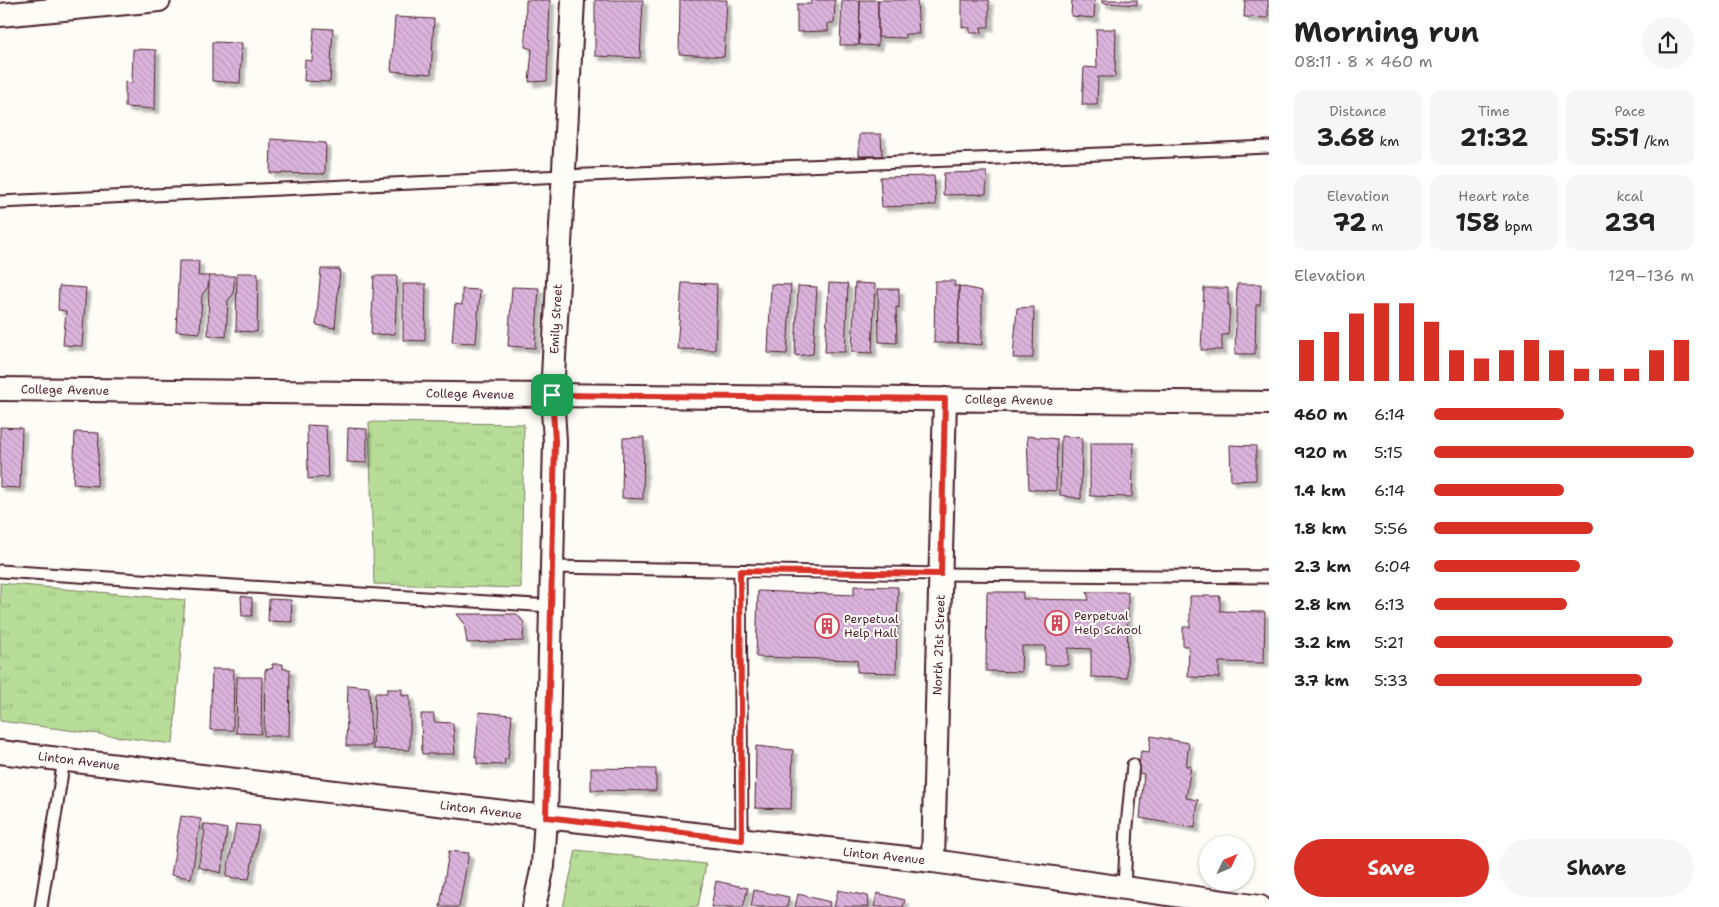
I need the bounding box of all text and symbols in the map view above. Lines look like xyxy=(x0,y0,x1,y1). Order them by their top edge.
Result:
text: Morning run xyxy=(1294,13,1479,51)
button: share xyxy=(1642,17,1694,69)
text: 08:11 · 8 × 460 m xyxy=(1294,51,1432,72)
text: Distance xyxy=(1329,102,1387,120)
text: Time xyxy=(1478,102,1510,120)
text: Pace xyxy=(1615,102,1645,120)
text: 3.68 xyxy=(1317,120,1375,154)
text: 21:32 xyxy=(1460,120,1528,154)
text: 5:51 xyxy=(1591,120,1640,154)
text: km xyxy=(1375,132,1399,150)
text: /km xyxy=(1640,132,1669,150)
text: Elevation xyxy=(1327,187,1389,205)
text: Heart rate xyxy=(1458,187,1530,205)
text: kcal xyxy=(1616,187,1644,205)
text: 72 xyxy=(1333,205,1366,239)
text: 158 xyxy=(1455,205,1500,239)
text: 239 xyxy=(1604,205,1656,239)
text: m xyxy=(1366,217,1383,235)
text: bpm xyxy=(1500,217,1533,235)
text: Elevation xyxy=(1294,265,1366,286)
text: 129–136 m xyxy=(1608,265,1694,286)
street label: Emily Street xyxy=(546,283,566,355)
pin xyxy=(531,374,573,416)
street label: College Avenue xyxy=(21,381,110,399)
icon: arrive xyxy=(538,381,566,409)
street label: College Avenue xyxy=(426,385,515,403)
street label: College Avenue xyxy=(965,391,1054,409)
text: 460 m xyxy=(1294,404,1348,425)
text: 6:14 xyxy=(1374,404,1405,425)
text: 920 m xyxy=(1294,442,1347,463)
text: 5:15 xyxy=(1374,442,1403,463)
text: 1.4 km xyxy=(1294,480,1346,501)
text: 6:14 xyxy=(1374,480,1405,501)
text: 1.8 km xyxy=(1294,518,1346,539)
text: 5:56 xyxy=(1374,518,1408,539)
text: 2.3 km xyxy=(1294,556,1351,577)
text: 6:04 xyxy=(1374,556,1410,577)
street label: North 21st Street xyxy=(929,594,949,696)
text: 2.8 km xyxy=(1294,594,1351,615)
text: 6:13 xyxy=(1374,594,1405,615)
place label: Perpetual Help School xyxy=(1074,608,1142,638)
building icon: Perpetual Help School xyxy=(1044,610,1070,636)
place label: Perpetual Help Hall xyxy=(844,611,899,641)
building icon: Perpetual Help Hall xyxy=(814,613,840,639)
text: 3.2 km xyxy=(1294,632,1351,653)
text: 5:21 xyxy=(1374,632,1404,653)
text: 3.7 km xyxy=(1294,670,1349,691)
text: 5:33 xyxy=(1374,670,1408,691)
street label: Linton Avenue xyxy=(37,748,121,774)
street label: Linton Avenue xyxy=(439,797,523,823)
north arrow xyxy=(1199,836,1254,891)
map controls xyxy=(1199,836,1254,891)
button: Save xyxy=(1294,839,1489,897)
button: Share xyxy=(1499,839,1694,897)
street label: Linton Avenue xyxy=(842,844,926,868)

